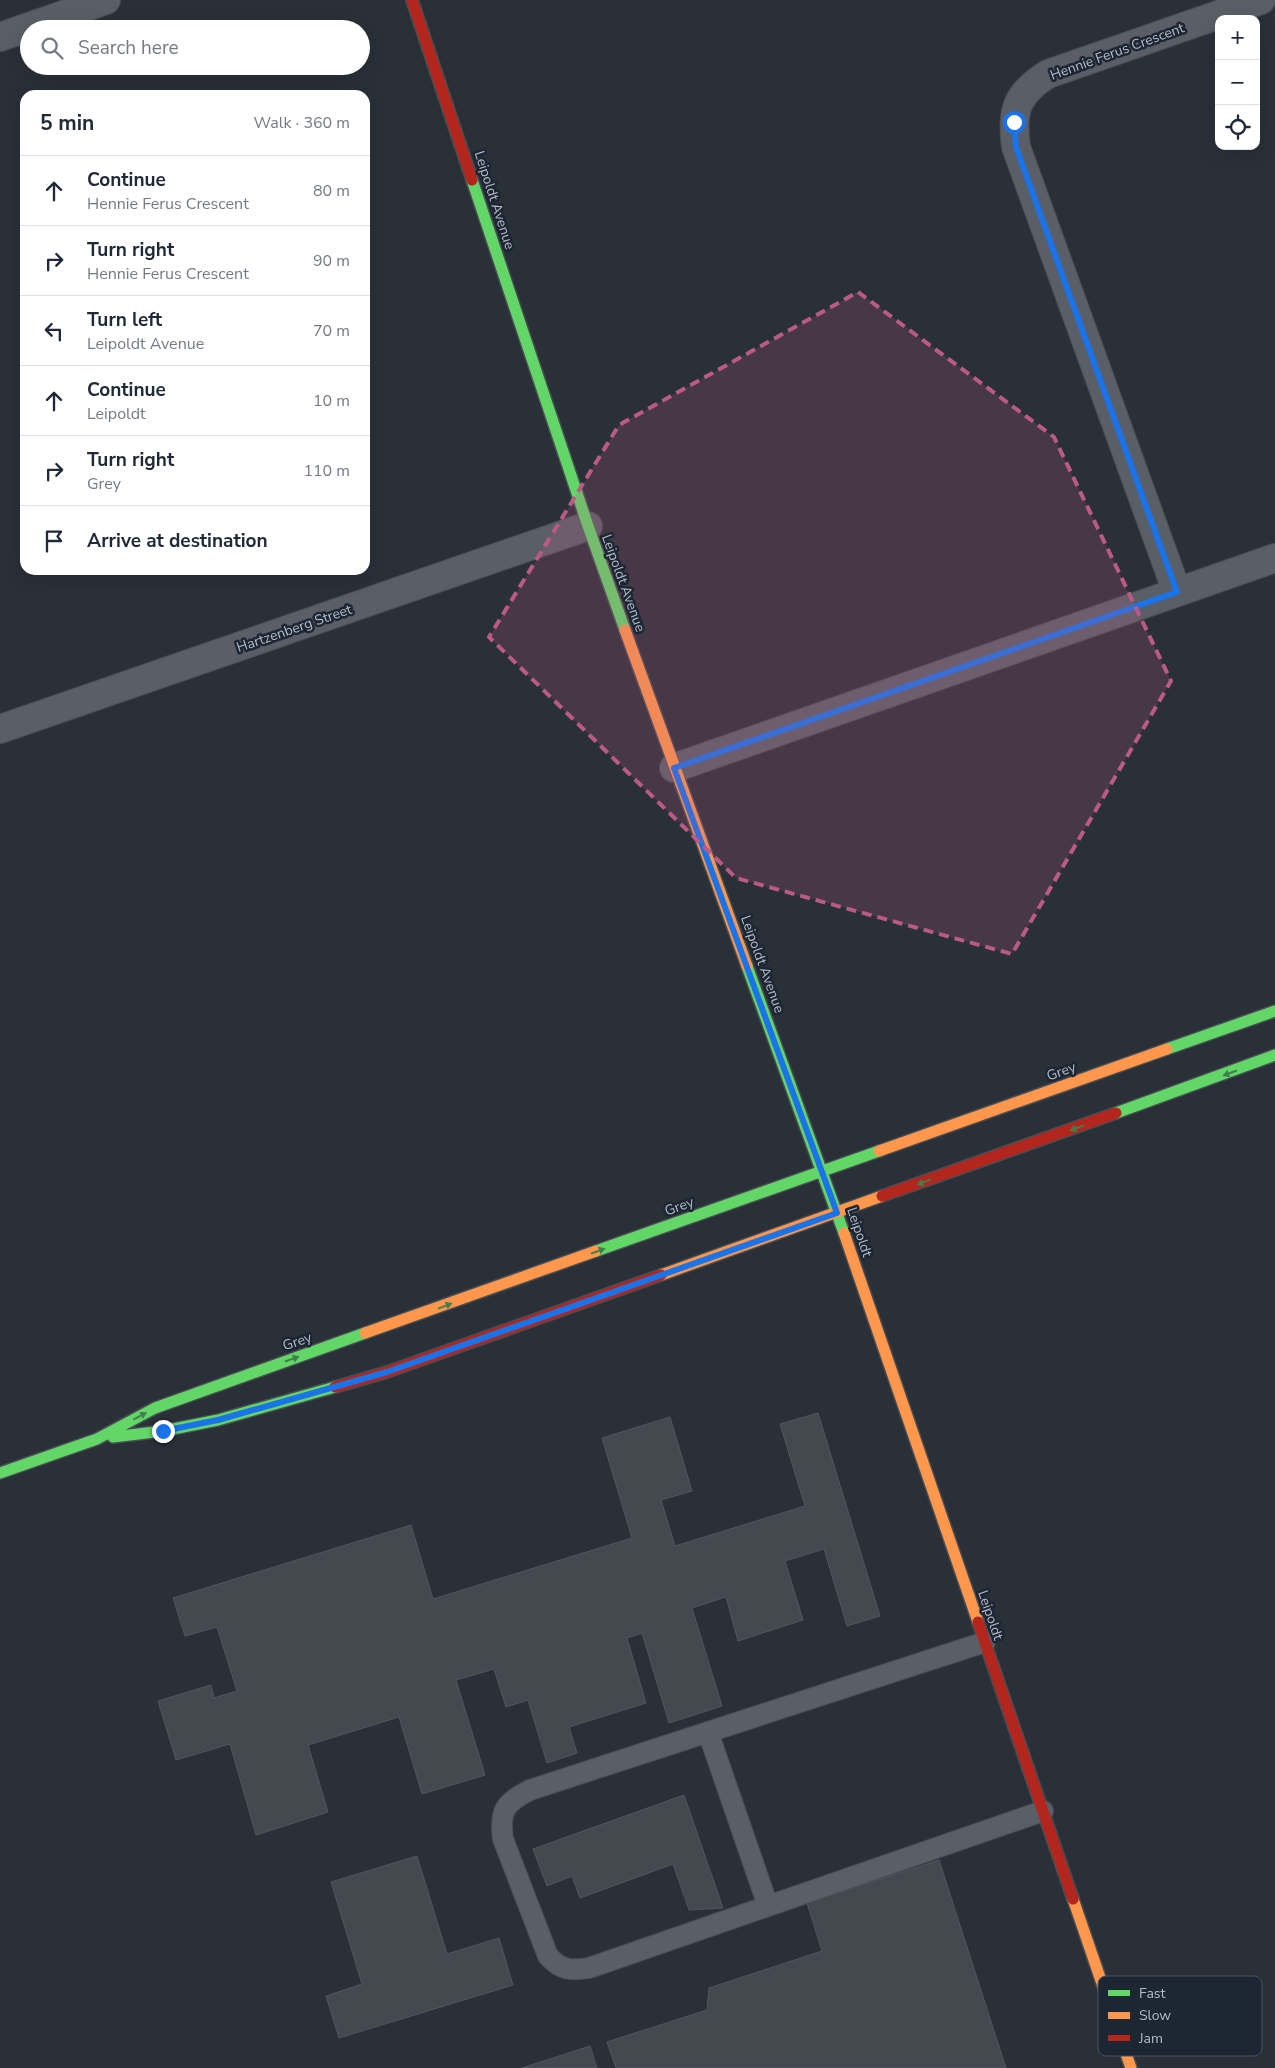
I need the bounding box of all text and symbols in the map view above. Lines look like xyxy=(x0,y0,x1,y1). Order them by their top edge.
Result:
map controls xyxy=(1215,15,1260,150)
button: + xyxy=(1215,15,1260,60)
street label: Hennie Ferus Crescent xyxy=(1047,18,1187,85)
search box xyxy=(20,20,370,75)
icon: search xyxy=(38,34,66,62)
text: Search here xyxy=(78,35,179,61)
button: − xyxy=(1215,60,1260,105)
button: locate xyxy=(1215,105,1260,150)
text: 5 min xyxy=(40,109,94,137)
route start xyxy=(1003,111,1026,134)
text: Walk · 360 m xyxy=(254,112,350,134)
street label: Leipoldt Avenue xyxy=(470,148,519,252)
text: Continue xyxy=(87,167,166,193)
icon: ahead xyxy=(40,177,68,205)
text: 80 m xyxy=(313,180,350,202)
text: Hennie Ferus Crescent xyxy=(87,193,249,215)
text: Turn right xyxy=(87,237,174,263)
icon: right xyxy=(40,247,68,275)
text: 90 m xyxy=(313,250,350,272)
text: Hennie Ferus Crescent xyxy=(87,263,249,285)
text: Turn left xyxy=(87,307,162,333)
icon: left xyxy=(40,317,68,345)
text: 70 m xyxy=(313,320,350,342)
text: Leipoldt Avenue xyxy=(87,333,204,355)
text: Continue xyxy=(87,377,166,403)
icon: ahead xyxy=(40,387,68,415)
text: 10 m xyxy=(313,390,350,412)
text: Leipoldt xyxy=(87,403,146,425)
text: Turn right xyxy=(87,447,174,473)
icon: right xyxy=(40,457,68,485)
text: 110 m xyxy=(303,460,350,482)
text: Grey xyxy=(87,473,121,495)
icon: arrive xyxy=(40,527,68,555)
text: Arrive at destination xyxy=(87,528,268,554)
street label: Leipoldt Avenue xyxy=(597,532,650,635)
street label: Hartzenberg Street xyxy=(234,600,354,657)
street label: Leipoldt Avenue xyxy=(736,913,789,1016)
street label: Grey xyxy=(1044,1057,1079,1085)
one-way arrow xyxy=(1222,1069,1237,1077)
one-way arrow xyxy=(1069,1124,1084,1132)
one-way arrow xyxy=(916,1179,931,1186)
street label: Grey xyxy=(662,1192,697,1220)
street label: Leipoldt xyxy=(842,1205,877,1260)
one-way arrow xyxy=(591,1247,606,1255)
one-way arrow xyxy=(438,1301,453,1309)
street label: Grey xyxy=(280,1327,315,1355)
one-way arrow xyxy=(284,1355,299,1362)
one-way arrow xyxy=(132,1412,147,1420)
route end xyxy=(152,1420,175,1443)
street label: Leipoldt xyxy=(973,1588,1008,1643)
legend xyxy=(1098,1976,1262,2056)
text: Fast xyxy=(1139,1984,1165,2003)
text: Slow xyxy=(1139,2006,1171,2025)
text: Jam xyxy=(1138,2029,1163,2048)

